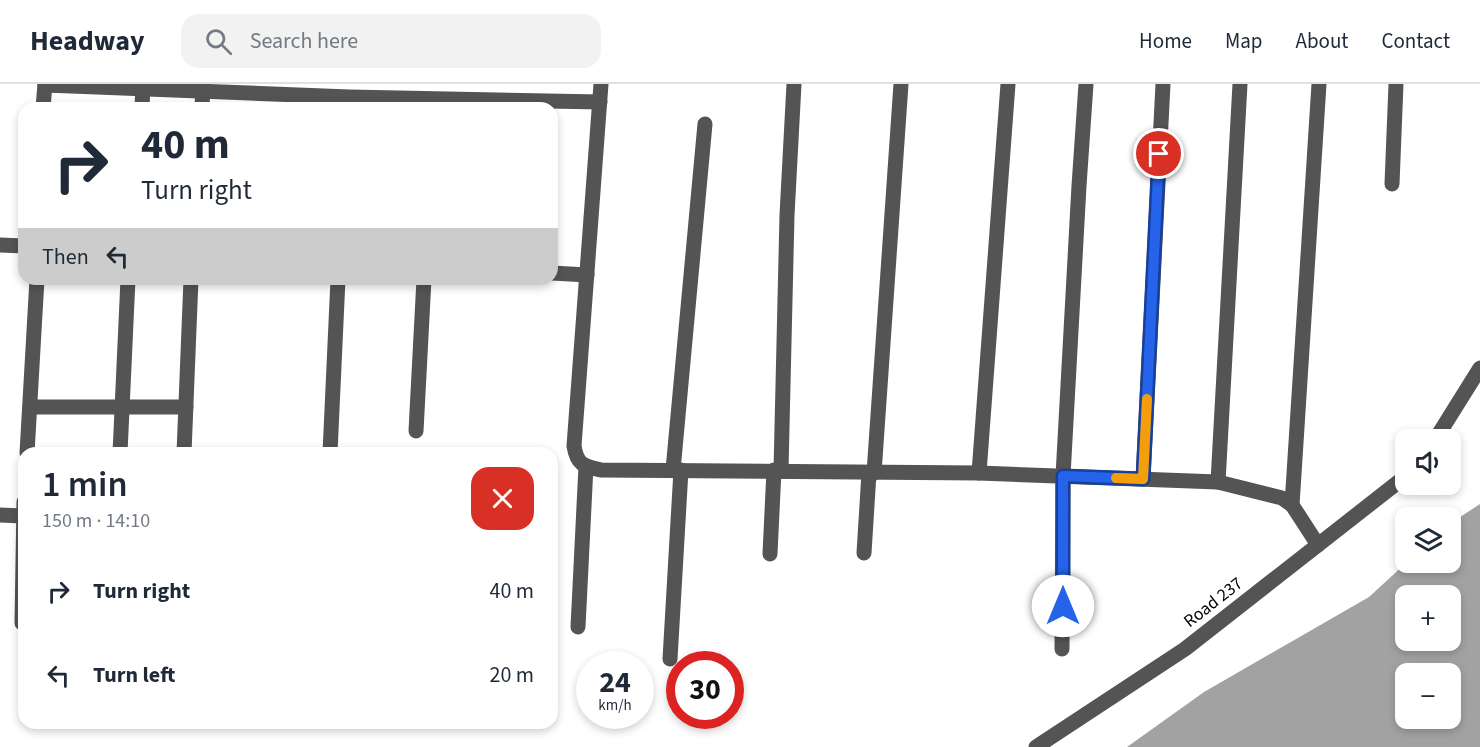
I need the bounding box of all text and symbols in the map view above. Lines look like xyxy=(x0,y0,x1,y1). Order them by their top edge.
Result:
search box xyxy=(181,14,601,68)
text: Headway xyxy=(30,21,145,61)
icon: search xyxy=(202,25,235,58)
text: Search here xyxy=(250,25,358,57)
text: Home xyxy=(1139,26,1192,56)
text: Map xyxy=(1225,26,1263,56)
text: About xyxy=(1296,26,1348,56)
text: Contact xyxy=(1381,26,1450,56)
text: 40 m xyxy=(141,115,230,175)
icon: right xyxy=(42,126,120,204)
pin xyxy=(1133,128,1184,179)
icon: arrive xyxy=(1142,137,1175,170)
text: Turn right xyxy=(141,171,252,210)
icon: left xyxy=(101,240,134,273)
text: Then xyxy=(42,241,89,273)
map controls xyxy=(1395,429,1461,729)
button: sound xyxy=(1395,429,1461,495)
text: 1 min xyxy=(42,459,128,510)
button: close xyxy=(471,467,534,530)
text: 150 m · 14:10 xyxy=(42,507,150,535)
button: layers xyxy=(1395,507,1461,573)
street label: Road 237 xyxy=(1178,571,1248,634)
position arrow xyxy=(1031,574,1095,638)
icon: right xyxy=(42,575,75,608)
text: Turn right xyxy=(93,575,190,607)
text: 40 m xyxy=(489,575,534,607)
button: + xyxy=(1395,585,1461,651)
speed limit sign: 30 xyxy=(666,651,744,729)
icon: left xyxy=(42,659,75,692)
text: Turn left xyxy=(93,659,175,691)
text: 20 m xyxy=(489,659,534,691)
text: 24 xyxy=(599,661,631,704)
button: − xyxy=(1395,663,1461,729)
text: km/h xyxy=(598,695,632,716)

